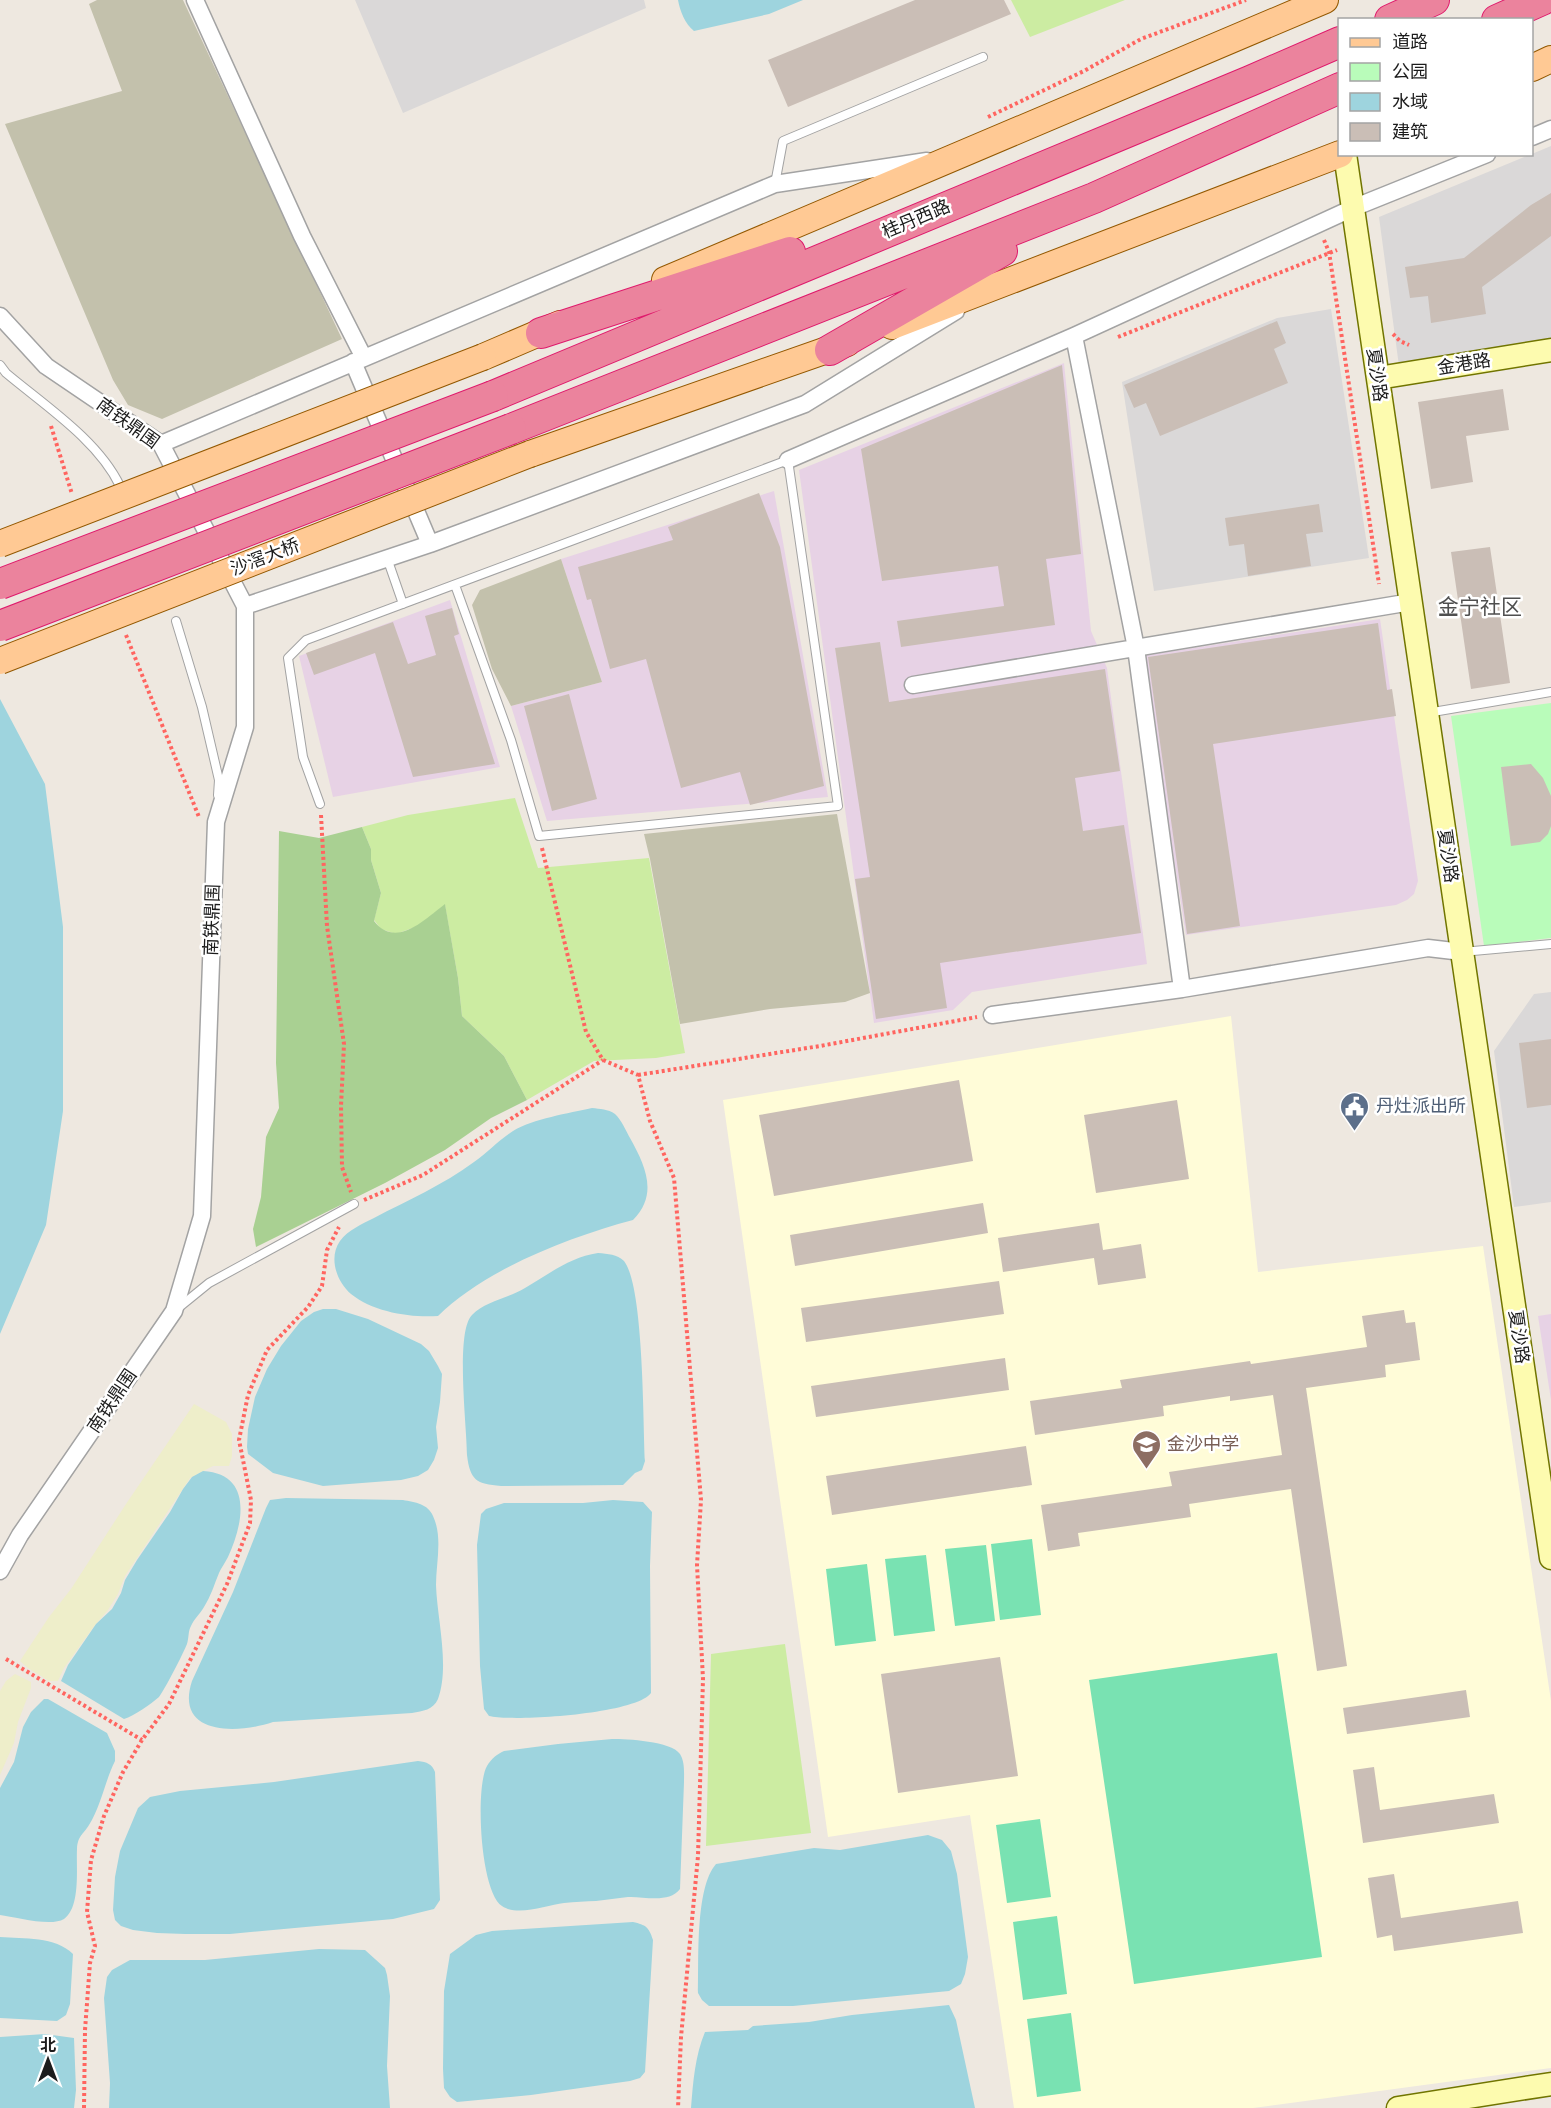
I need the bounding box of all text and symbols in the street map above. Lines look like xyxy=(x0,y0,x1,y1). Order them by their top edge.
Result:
legend xyxy=(1338,18,1533,156)
text: 道路 xyxy=(1392,30,1428,53)
text: 公园 xyxy=(1392,60,1428,83)
text: 水域 xyxy=(1392,90,1428,113)
text: 建筑 xyxy=(1392,120,1428,143)
street label: 桂丹西路 xyxy=(878,194,953,243)
street label: 夏沙路 xyxy=(1362,347,1393,403)
street label: 金港路 xyxy=(1435,348,1492,379)
street label: 南铁鼎围 xyxy=(92,392,164,453)
street label: 沙滘大桥 xyxy=(227,533,303,580)
district label: 金宁社区 xyxy=(1438,592,1522,620)
street label: 夏沙路 xyxy=(1433,828,1464,884)
street label: 南铁鼎围 xyxy=(199,884,224,956)
public building icon: 丹灶派出所 xyxy=(1339,1090,1371,1132)
place label: 丹灶派出所 xyxy=(1376,1094,1466,1117)
street label: 夏沙路 xyxy=(1504,1309,1535,1365)
street label: 南铁鼎围 xyxy=(82,1364,141,1437)
school or university icon: 金沙中学 xyxy=(1130,1428,1162,1470)
place label: 金沙中学 xyxy=(1167,1432,1239,1455)
north arrow xyxy=(18,2030,78,2090)
text: 北 xyxy=(40,2035,56,2055)

